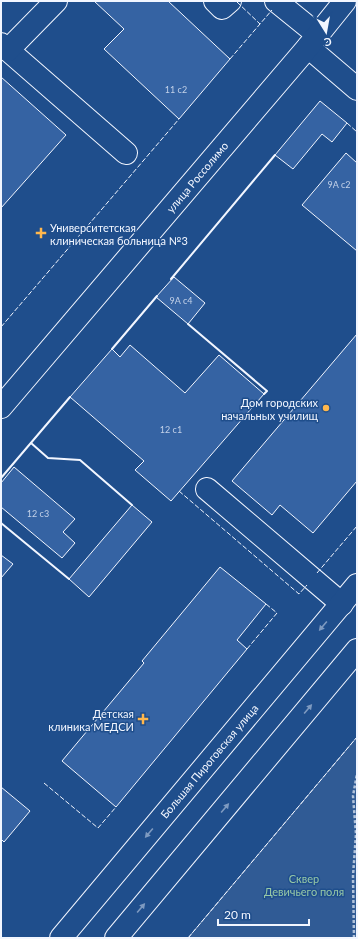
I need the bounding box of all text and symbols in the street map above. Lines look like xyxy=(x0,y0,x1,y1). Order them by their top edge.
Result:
north arrow xyxy=(306,12,346,52)
text: С xyxy=(322,35,333,50)
house number: 11 с2 xyxy=(165,84,187,95)
street label: улица Россолимо xyxy=(164,139,230,215)
house number: 9А с2 xyxy=(327,179,351,190)
place label: Университетская клиническая больница №3 xyxy=(50,221,188,247)
marker: Университетская клиническая больница №3 xyxy=(35,227,47,239)
house number: 9А с4 xyxy=(169,295,193,306)
place label: Дом городских начальных училищ xyxy=(221,396,319,422)
marker: Дом городских начальных училищ xyxy=(321,403,331,413)
house number: 12 с1 xyxy=(160,424,182,435)
house number: 12 с3 xyxy=(27,508,49,519)
one-way arrow xyxy=(318,620,327,631)
street label: Большая Пироговская улица xyxy=(157,701,261,821)
one-way arrow xyxy=(304,703,313,714)
place label: Детская клиника МЕДСИ xyxy=(48,707,134,733)
marker: Детская клиника МЕДСИ xyxy=(137,713,149,725)
one-way arrow xyxy=(220,803,229,814)
one-way arrow xyxy=(145,827,154,838)
park label: Сквер Девичьего поля xyxy=(264,872,344,898)
scale bar xyxy=(218,901,309,927)
one-way arrow xyxy=(137,903,146,913)
text: 20 m xyxy=(224,907,251,922)

